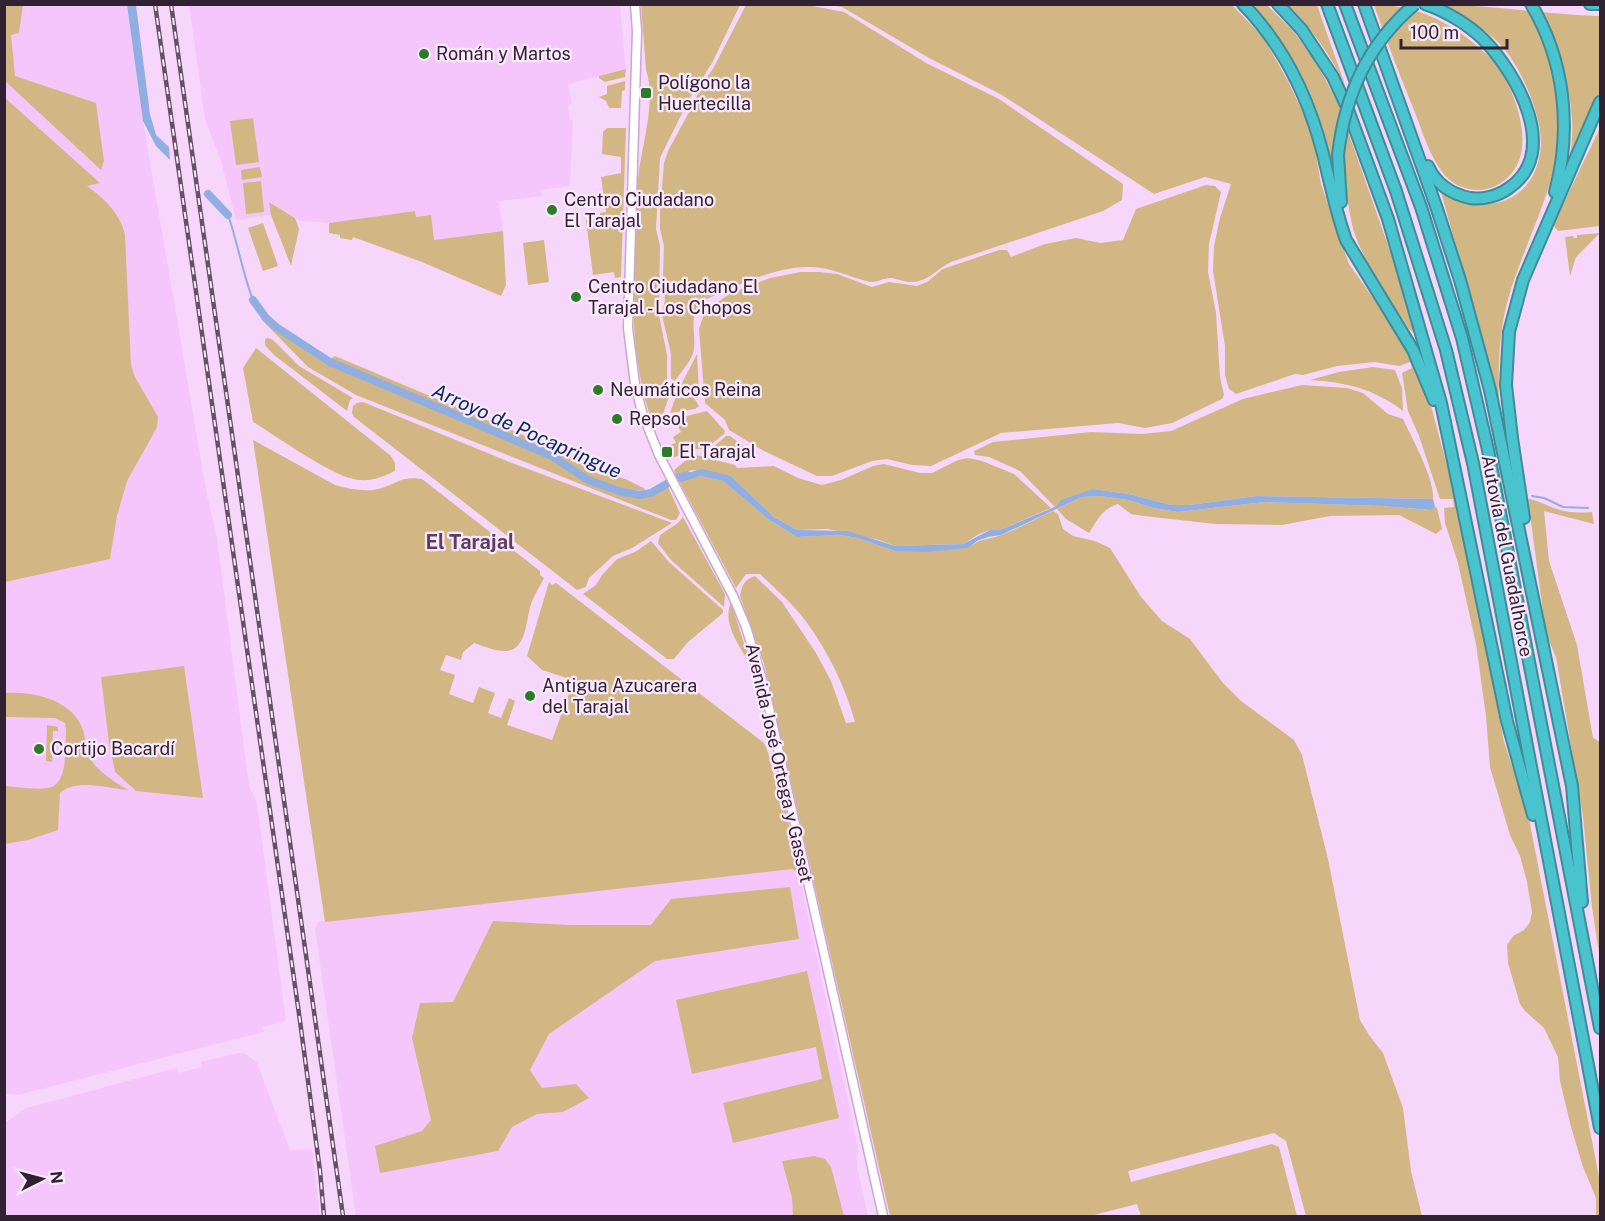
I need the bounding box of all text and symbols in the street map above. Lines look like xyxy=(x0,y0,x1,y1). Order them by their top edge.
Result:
scale bar xyxy=(1401,12,1508,50)
text: 100 m xyxy=(1410,22,1459,43)
place label: Román y Martos xyxy=(436,43,571,64)
marker: Román y Martos xyxy=(417,47,431,61)
place label: Polígono la Huertecilla xyxy=(658,72,751,114)
marker: Polígono la Huertecilla xyxy=(639,86,653,100)
place label: Centro Ciudadano El Tarajal xyxy=(564,189,714,231)
marker: Centro Ciudadano El Tarajal xyxy=(545,203,559,217)
place label: Centro Ciudadano El Tarajal - Los Chopos xyxy=(588,276,759,318)
marker: Centro Ciudadano El Tarajal - Los Chopos xyxy=(569,290,583,304)
water label: Arroyo de Pocapringue xyxy=(429,378,625,484)
place label: Neumáticos Reina xyxy=(610,379,761,400)
marker: Neumáticos Reina xyxy=(591,383,605,397)
place label: Repsol xyxy=(629,408,686,429)
marker: Repsol xyxy=(610,412,624,426)
place label: El Tarajal xyxy=(679,441,756,462)
marker: El Tarajal xyxy=(660,445,674,459)
street label: Autovía del Guadalhorce xyxy=(1478,453,1537,659)
district label: El Tarajal xyxy=(425,530,515,554)
street label: Avenida José Ortega y Gasset xyxy=(742,641,817,885)
place label: Antigua Azucarera del Tarajal xyxy=(542,675,697,717)
marker: Antigua Azucarera del Tarajal xyxy=(523,689,537,703)
place label: Cortijo Bacardí xyxy=(51,738,175,759)
marker: Cortijo Bacardí xyxy=(32,742,46,756)
north arrow xyxy=(12,1149,72,1209)
text: N xyxy=(46,1170,67,1185)

